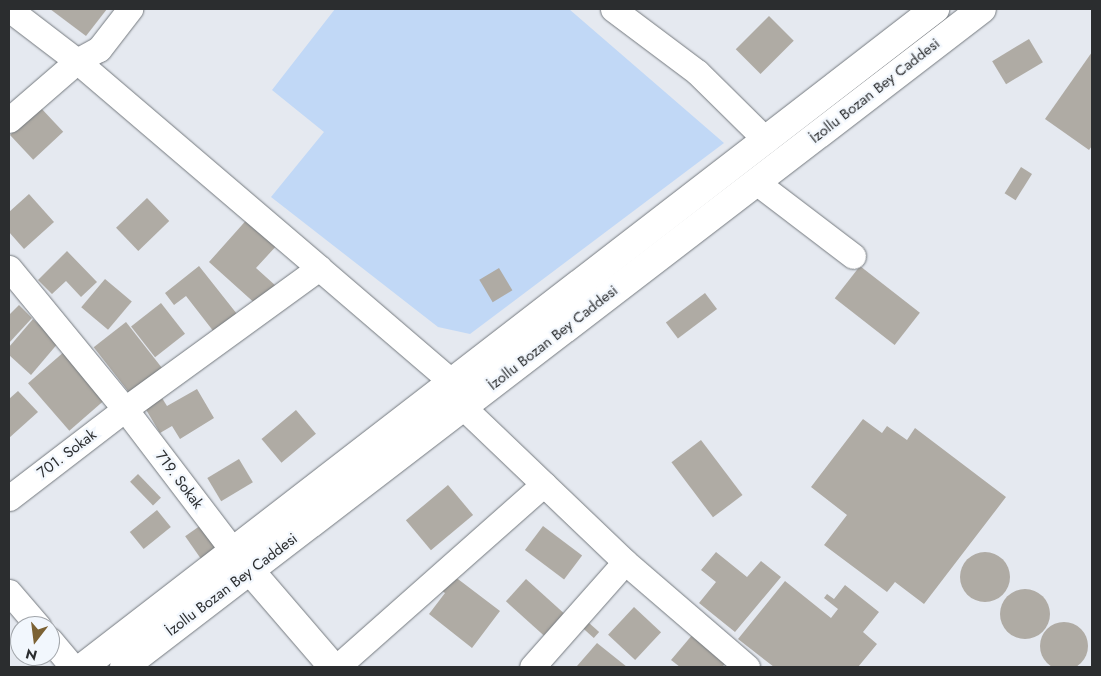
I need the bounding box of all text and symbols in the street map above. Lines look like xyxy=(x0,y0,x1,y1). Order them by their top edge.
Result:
street label: İzollu Bozan Bey Caddesi xyxy=(806,35,944,147)
street label: İzollu Bozan Bey Caddesi xyxy=(484,282,622,394)
street label: 701. Sokak xyxy=(34,426,100,482)
street label: 719. Sokak xyxy=(151,447,207,513)
street label: İzollu Bozan Bey Caddesi xyxy=(163,530,301,640)
north arrow xyxy=(10,616,60,666)
text: N xyxy=(23,643,39,666)

